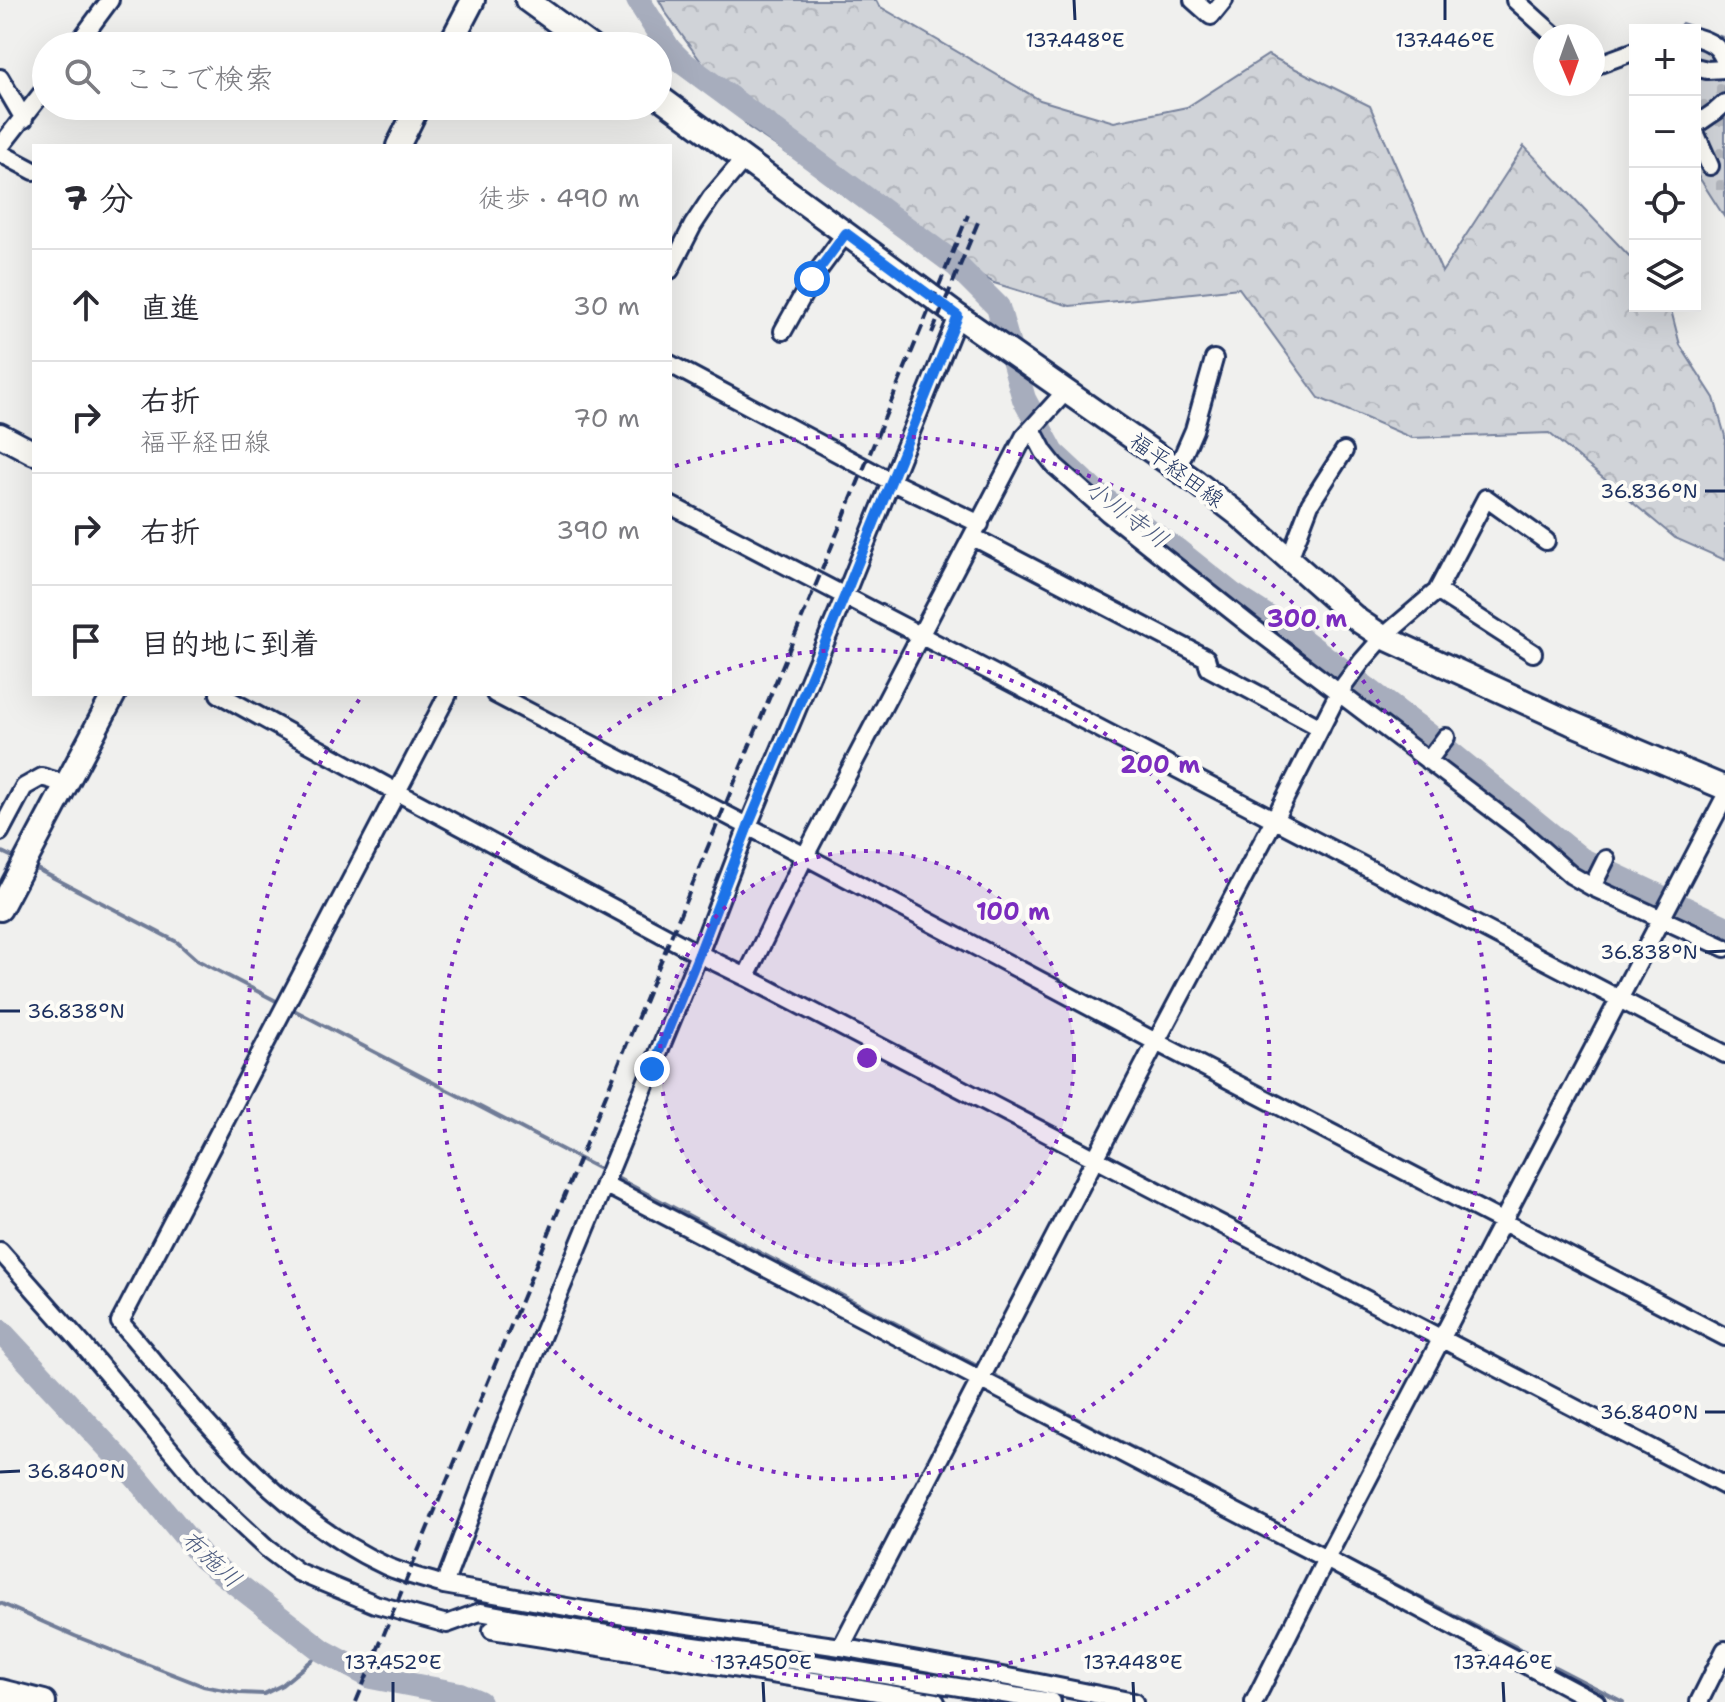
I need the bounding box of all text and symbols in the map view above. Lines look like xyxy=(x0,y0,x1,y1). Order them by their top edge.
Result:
north arrow xyxy=(1533,24,1605,96)
map controls xyxy=(1629,24,1701,312)
button: + xyxy=(1629,24,1701,96)
text: 137.448°E xyxy=(1025,27,1125,53)
text: 137.446°E xyxy=(1395,27,1495,53)
search box xyxy=(32,32,672,120)
icon: search xyxy=(60,54,104,98)
text: ここで検索 xyxy=(124,58,274,99)
button: − xyxy=(1629,96,1701,168)
button: locate xyxy=(1629,168,1701,240)
text: 7 分 xyxy=(64,175,134,221)
text: 徒歩 · 490 m xyxy=(479,180,640,215)
button: layers xyxy=(1629,240,1701,312)
route start xyxy=(794,261,830,297)
icon: ahead xyxy=(64,283,108,327)
text: 直進 xyxy=(140,287,200,328)
text: 30 m xyxy=(573,288,640,323)
text: 右折 xyxy=(140,380,200,421)
icon: right xyxy=(64,395,108,439)
text: 70 m xyxy=(573,400,640,435)
text: 福平経田線 xyxy=(140,424,270,459)
street label: 福平経田線 xyxy=(1124,426,1230,514)
water label: 小川寺川 xyxy=(1079,472,1175,556)
text: 36.836°N xyxy=(1600,478,1698,504)
icon: right xyxy=(64,507,108,551)
text: 右折 xyxy=(140,511,200,552)
text: 390 m xyxy=(556,512,640,547)
text: 300 m xyxy=(1267,603,1347,635)
icon: arrive xyxy=(64,619,108,663)
text: 目的地に到着 xyxy=(140,623,320,664)
text: 200 m xyxy=(1120,749,1200,781)
text: 100 m xyxy=(976,896,1050,928)
text: 36.838°N xyxy=(1600,939,1698,965)
text: 36.838°N xyxy=(27,998,125,1024)
centre of rings xyxy=(853,1044,881,1072)
route end xyxy=(634,1051,670,1087)
text: 36.840°N xyxy=(1600,1399,1698,1425)
text: 36.840°N xyxy=(27,1458,125,1484)
water label: 布施川 xyxy=(174,1523,248,1595)
text: 137.452°E xyxy=(345,1649,441,1675)
text: 137.450°E xyxy=(714,1649,812,1675)
text: 137.448°E xyxy=(1083,1649,1183,1675)
text: 137.446°E xyxy=(1453,1649,1553,1675)

